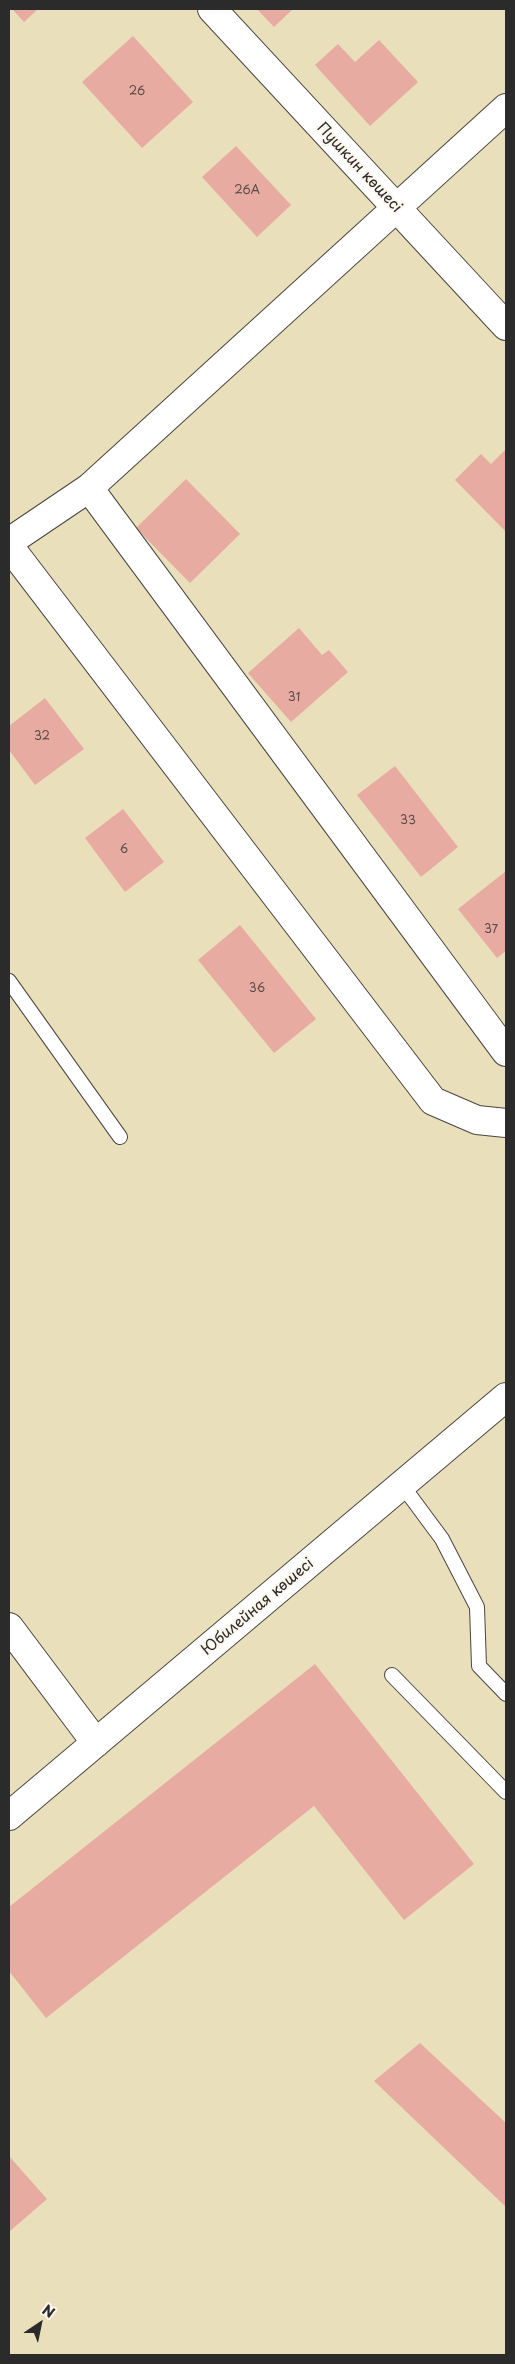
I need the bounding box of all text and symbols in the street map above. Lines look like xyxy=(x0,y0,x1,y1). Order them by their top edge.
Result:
house number: 26 xyxy=(129,85,145,99)
street label: Пушкин көшесі xyxy=(313,119,405,217)
house number: 26А xyxy=(234,184,260,198)
house number: 31 xyxy=(288,691,300,705)
house number: 32 xyxy=(34,730,50,744)
house number: 33 xyxy=(400,814,416,828)
house number: 6 xyxy=(120,843,128,857)
house number: 37 xyxy=(484,923,498,937)
house number: 36 xyxy=(249,982,265,996)
street label: Юбилейная көшесі xyxy=(198,1555,318,1659)
north arrow xyxy=(15,2299,65,2349)
text: N xyxy=(38,2299,59,2323)

